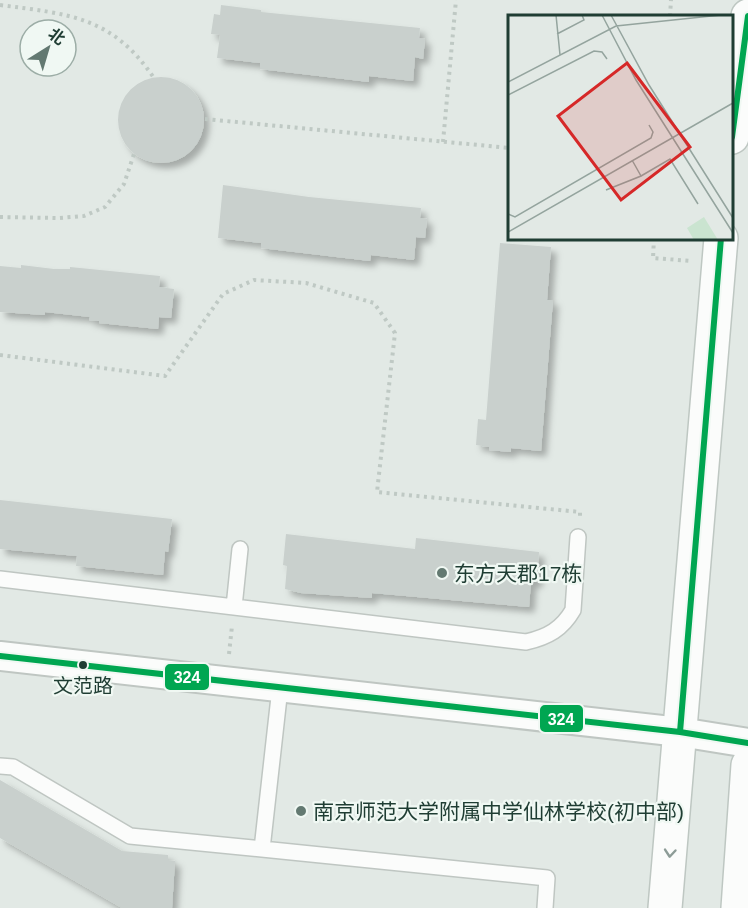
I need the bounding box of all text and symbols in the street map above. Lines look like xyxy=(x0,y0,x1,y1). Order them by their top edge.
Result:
inset map xyxy=(508,15,733,240)
north arrow xyxy=(18,18,78,78)
text: 北 xyxy=(45,25,68,48)
place label: 东方天郡17栋 xyxy=(454,562,582,585)
marker: 东方天郡17栋 xyxy=(435,566,449,580)
marker: 文范路 xyxy=(77,659,89,671)
line badge: 324 xyxy=(164,663,210,691)
text: 324 xyxy=(174,669,200,686)
place label: 文范路 xyxy=(53,675,113,697)
line badge: 324 xyxy=(539,704,584,733)
text: 324 xyxy=(548,711,574,728)
place label: 南京师范大学附属中学仙林学校(初中部) xyxy=(313,800,684,823)
marker: 南京师范大学附属中学仙林学校(初中部) xyxy=(294,804,308,818)
one-way arrow xyxy=(664,849,677,858)

